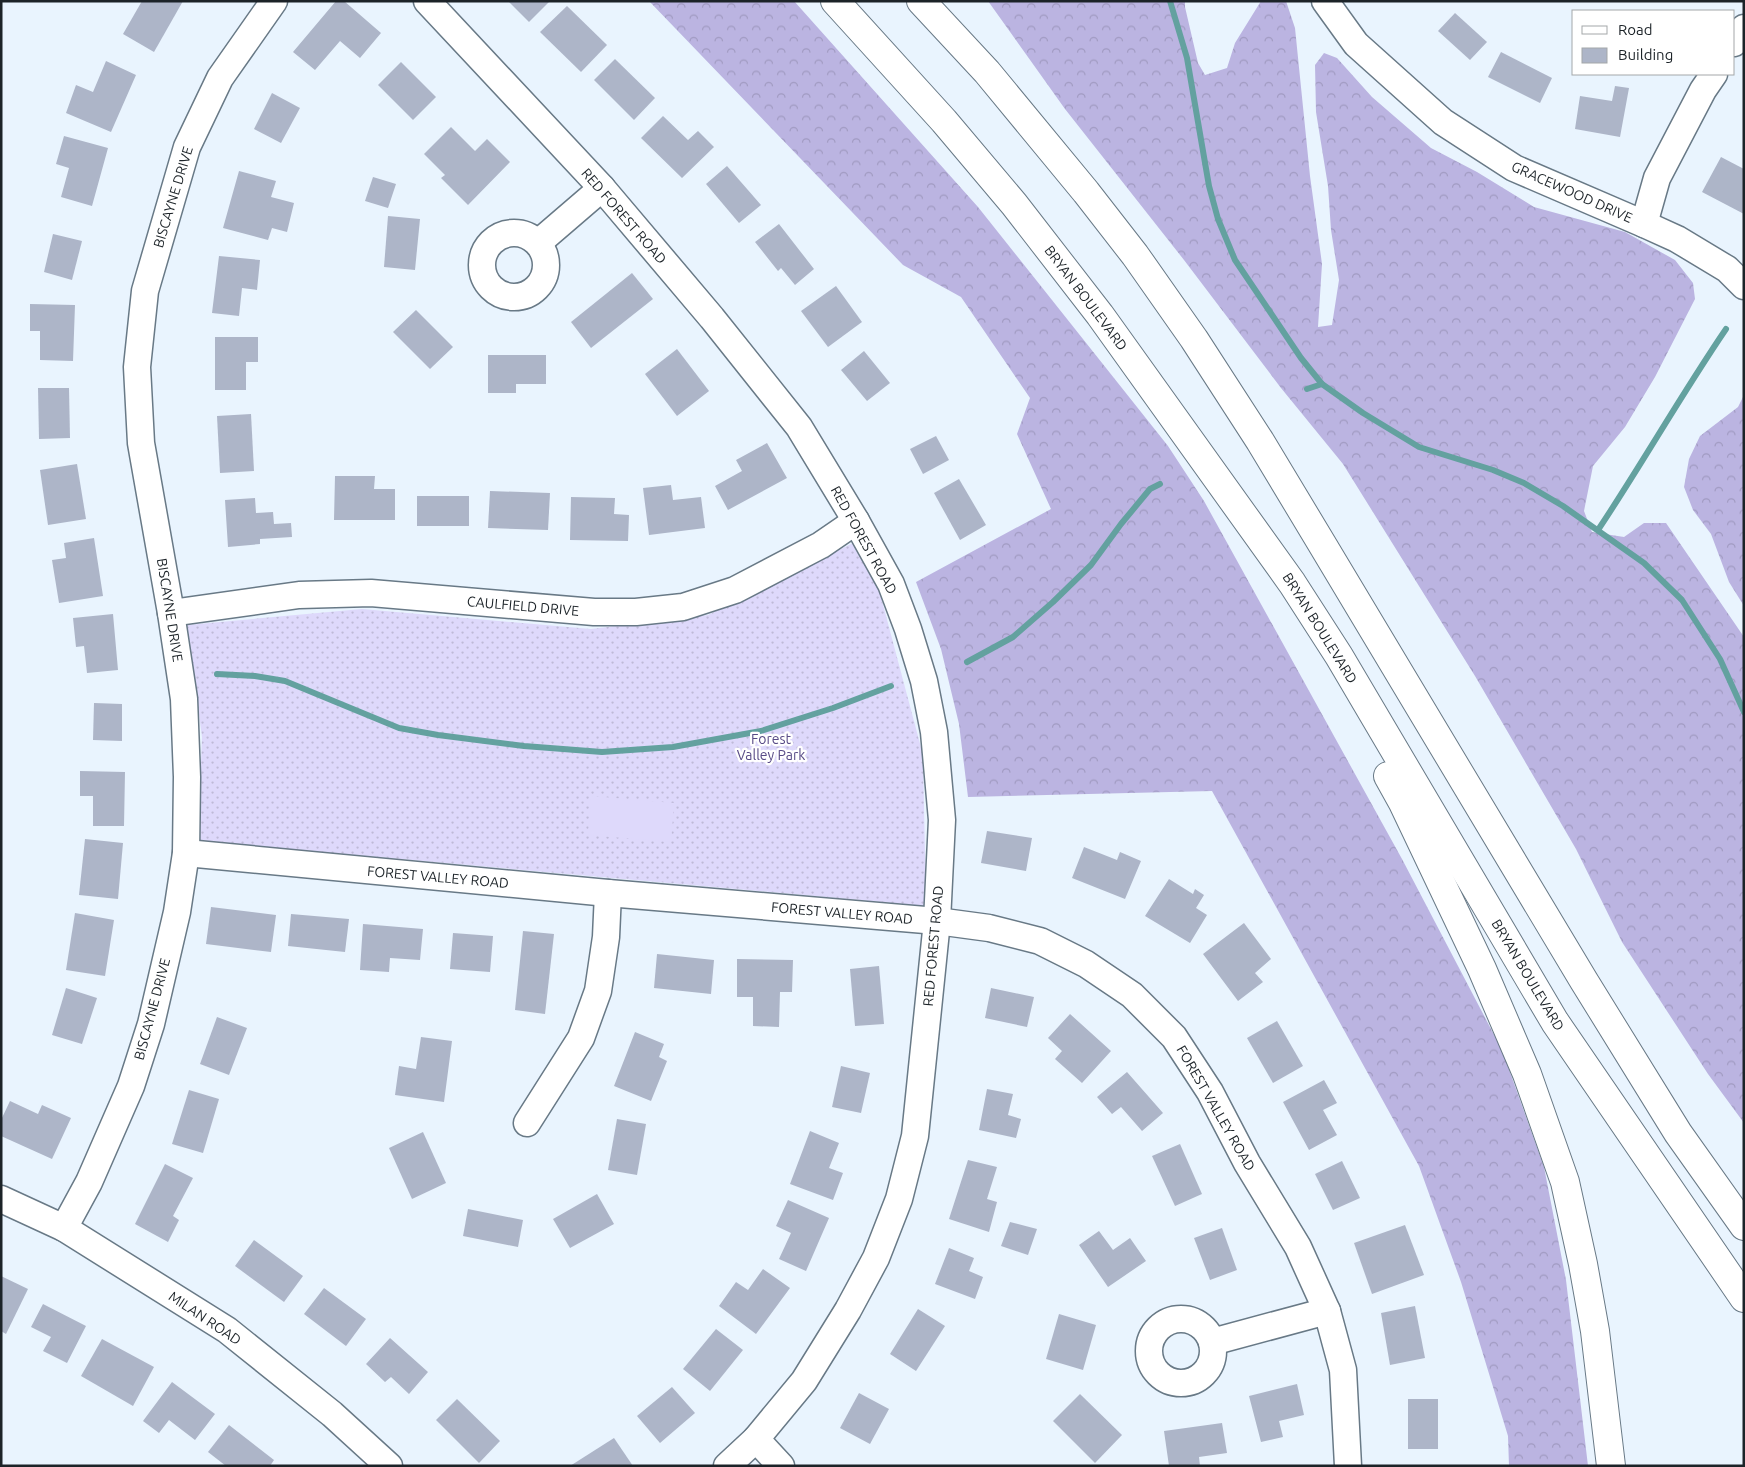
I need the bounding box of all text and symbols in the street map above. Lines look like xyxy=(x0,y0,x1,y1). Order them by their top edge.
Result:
legend xyxy=(1572,10,1735,75)
text: Road xyxy=(1618,21,1653,38)
text: Building xyxy=(1618,46,1673,63)
street label: BISCAYNE DRIVE xyxy=(150,144,196,250)
street label: GRACEWOOD DRIVE xyxy=(1509,158,1635,226)
street label: RED FOREST ROAD xyxy=(578,165,670,267)
street label: BRYAN BOULEVARD xyxy=(1041,242,1131,354)
street label: RED FOREST ROAD xyxy=(828,483,900,597)
street label: BISCAYNE DRIVE xyxy=(154,557,186,663)
street label: BRYAN BOULEVARD xyxy=(1280,570,1361,686)
street label: CAULFIELD DRIVE xyxy=(466,593,580,619)
park label: Forest Valley Park xyxy=(737,731,805,763)
street label: FOREST VALLEY ROAD xyxy=(366,863,510,891)
street label: RED FOREST ROAD xyxy=(920,885,946,1007)
street label: FOREST VALLEY ROAD xyxy=(770,899,914,927)
street label: BRYAN BOULEVARD xyxy=(1488,916,1568,1034)
street label: BISCAYNE DRIVE xyxy=(131,956,173,1062)
street label: FOREST VALLEY ROAD xyxy=(1174,1042,1259,1174)
street label: MILAN ROAD xyxy=(166,1288,244,1348)

